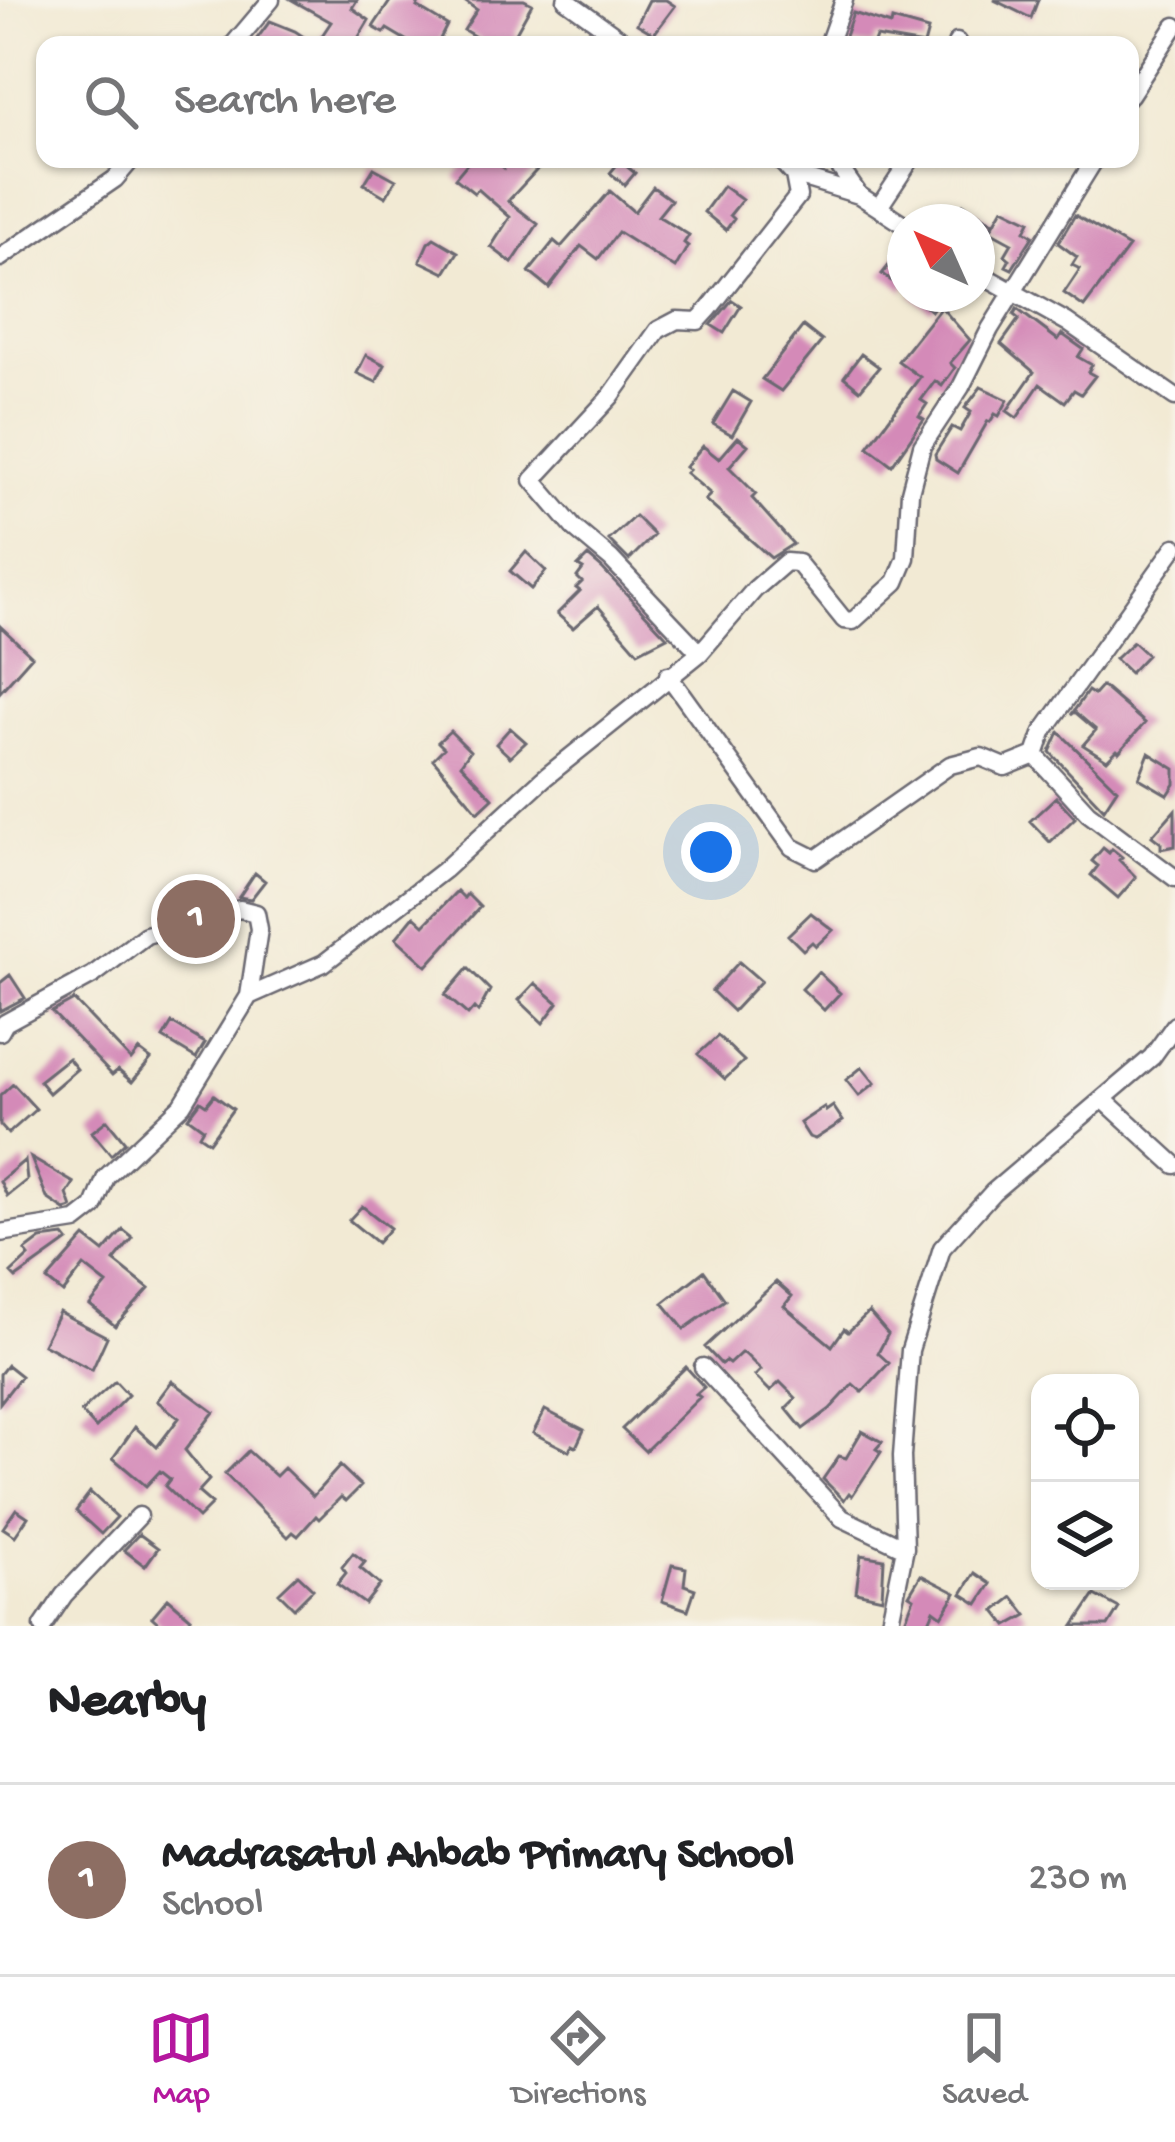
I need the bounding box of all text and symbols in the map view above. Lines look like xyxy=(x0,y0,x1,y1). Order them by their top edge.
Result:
search box xyxy=(36,36,1139,168)
icon: search xyxy=(78,69,144,135)
text: Search here xyxy=(174,76,396,129)
north arrow xyxy=(887,204,995,312)
your location xyxy=(681,822,741,882)
pin: 1 xyxy=(157,874,235,964)
map controls xyxy=(1031,1374,1139,1590)
button: locate xyxy=(1031,1374,1139,1482)
button: layers xyxy=(1031,1482,1139,1590)
text: Nearby xyxy=(48,1674,206,1734)
text: Madrasatul Ahbab Primary School xyxy=(162,1830,794,1883)
text: 1 xyxy=(79,1857,95,1903)
text: 230 m xyxy=(1029,1857,1127,1903)
text: School xyxy=(162,1883,263,1929)
tab: Map xyxy=(148,2005,214,2115)
tab: Directions xyxy=(511,2005,645,2115)
tab: Saved xyxy=(942,2005,1027,2115)

